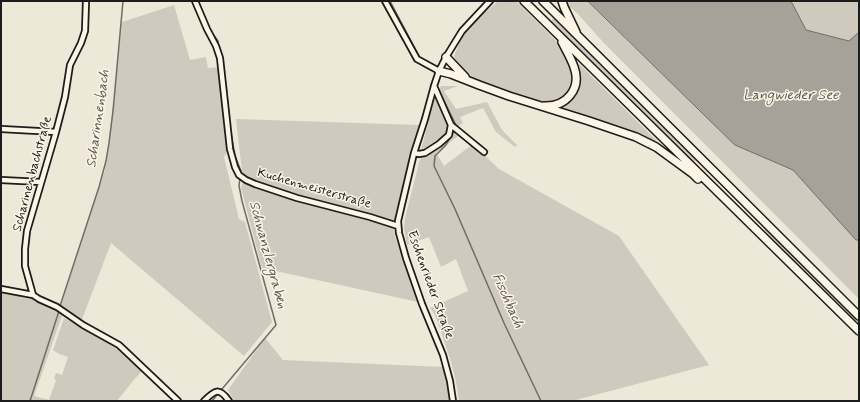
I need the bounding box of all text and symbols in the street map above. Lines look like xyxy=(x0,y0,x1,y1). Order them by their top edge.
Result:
water label: Scharinnenbach xyxy=(84,69,114,169)
water label: Langwieder See xyxy=(743,88,839,104)
street label: Scharinenbachstraße xyxy=(10,115,56,233)
street label: Kuchenmeisterstraße xyxy=(255,165,373,213)
water label: Schwanzlergraben xyxy=(245,199,289,311)
street label: Eschenrieder Straße xyxy=(403,229,457,341)
water label: Fischbach xyxy=(487,271,527,331)

